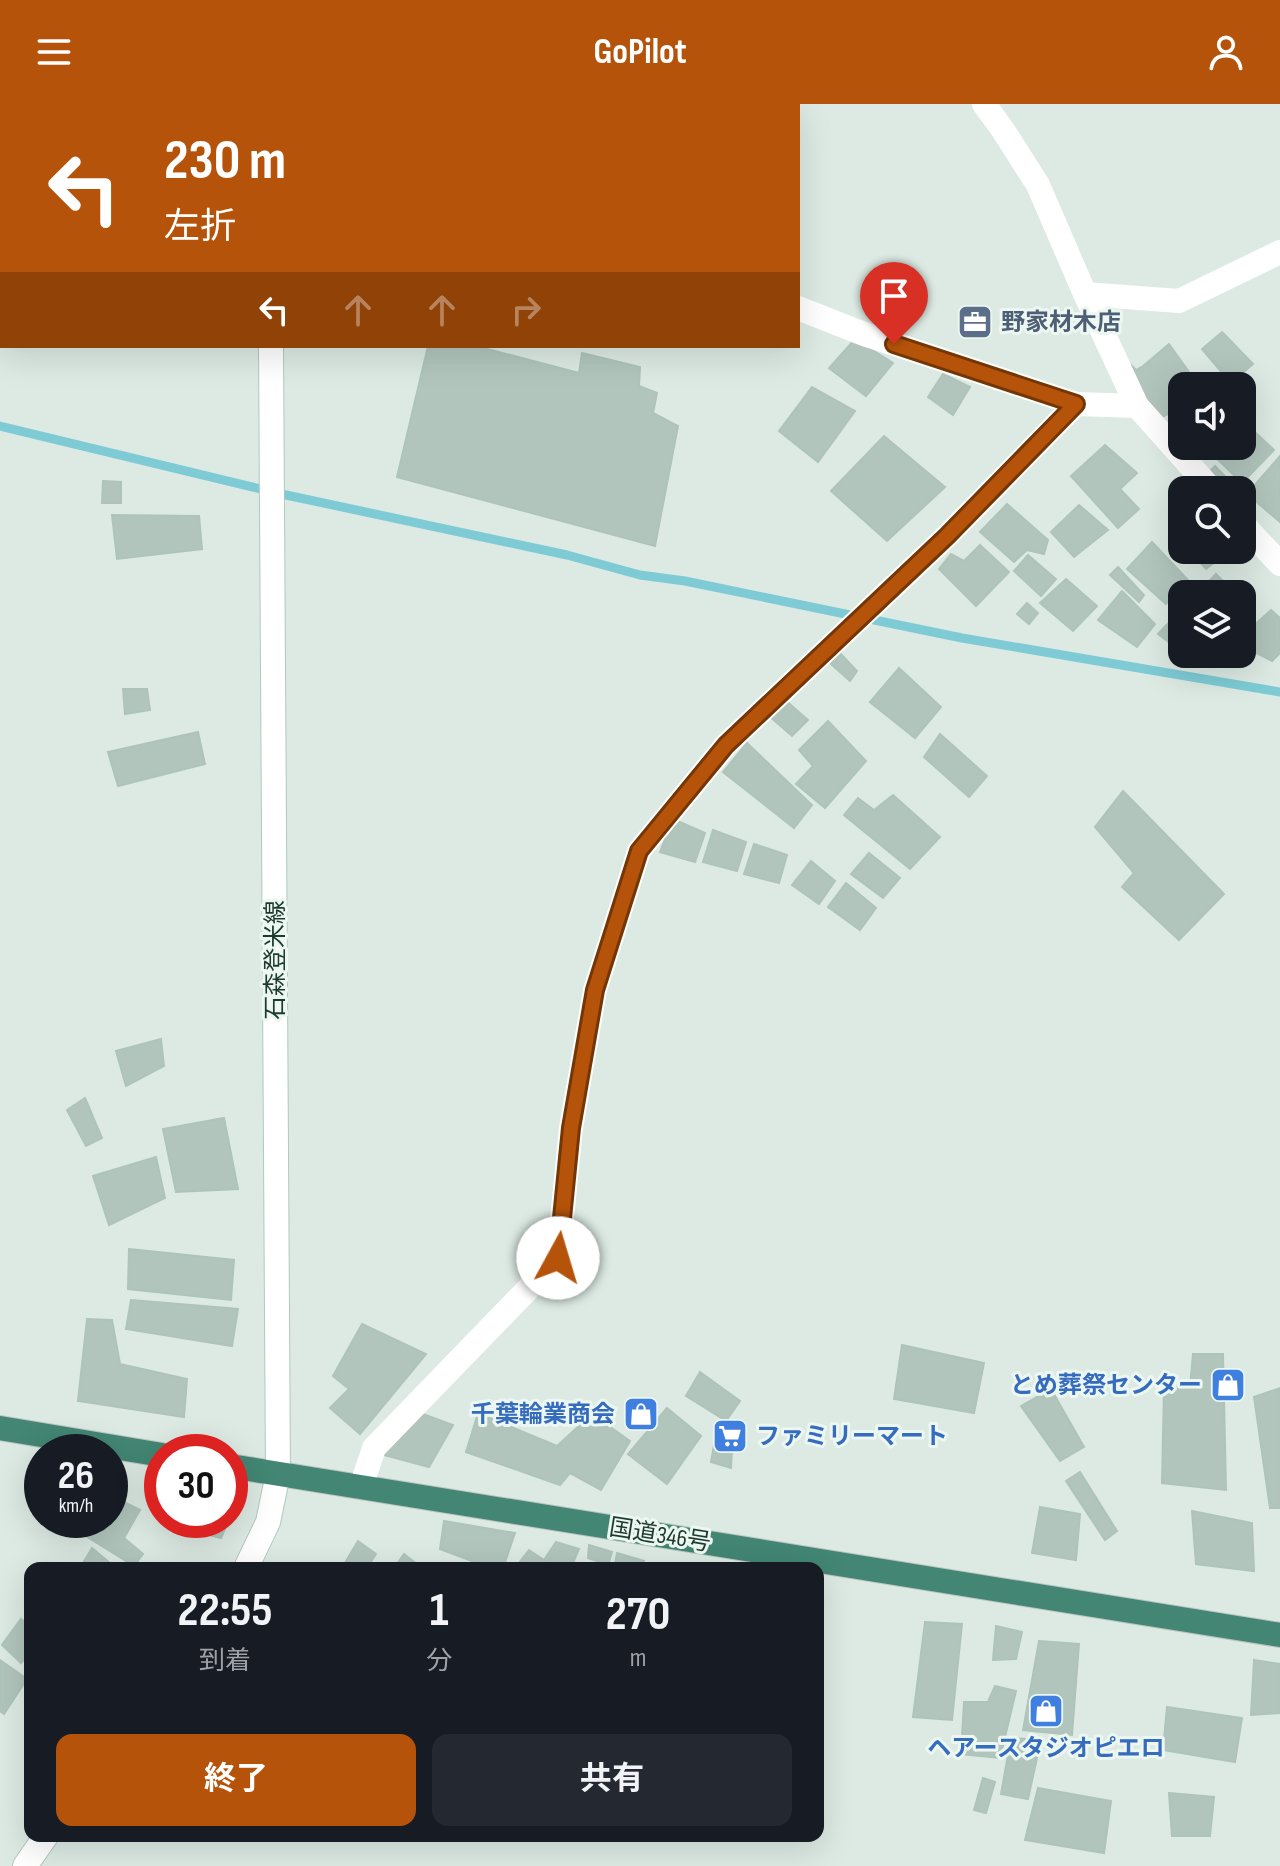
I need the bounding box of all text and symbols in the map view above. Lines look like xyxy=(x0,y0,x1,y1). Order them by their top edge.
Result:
icon: menu xyxy=(32,30,76,74)
icon: person xyxy=(1204,30,1248,74)
text: GoPilot xyxy=(593,31,687,74)
text: 230 m xyxy=(164,128,286,195)
icon: left xyxy=(32,136,136,240)
text: 左折 xyxy=(164,206,236,249)
pin xyxy=(860,262,928,344)
icon: arrive xyxy=(872,274,916,318)
icon: left xyxy=(252,288,296,332)
icon: ahead xyxy=(336,288,380,332)
icon: ahead xyxy=(420,288,464,332)
icon: right xyxy=(504,288,548,332)
office icon: 野家材木店 xyxy=(956,303,994,341)
place label: 野家材木店 xyxy=(1001,308,1121,337)
map controls xyxy=(1168,372,1256,668)
button: sound xyxy=(1168,372,1256,460)
button: search xyxy=(1168,476,1256,564)
button: layers xyxy=(1168,580,1256,668)
street label: 石森登米線 xyxy=(261,900,290,1020)
position arrow xyxy=(516,1216,600,1300)
shop icon: とめ葬祭センター xyxy=(1209,1366,1247,1404)
place label: とめ葬祭センター xyxy=(1010,1371,1202,1400)
shop icon: 千葉輪業商会 xyxy=(622,1395,660,1433)
place label: 千葉輪業商会 xyxy=(471,1400,615,1429)
supermarket icon: ファミリーマート xyxy=(711,1417,749,1455)
place label: ファミリーマート xyxy=(756,1422,948,1451)
speed limit sign: 30 xyxy=(144,1434,248,1538)
text: 26 xyxy=(58,1452,94,1500)
text: km/h xyxy=(59,1494,93,1518)
street label: 国道346号 xyxy=(607,1513,713,1557)
text: 22:55 xyxy=(178,1582,273,1639)
text: 1 xyxy=(430,1582,449,1639)
text: 270 xyxy=(606,1586,670,1643)
text: m xyxy=(630,1643,646,1674)
text: 到着 xyxy=(199,1646,251,1677)
text: 分 xyxy=(426,1646,452,1677)
shop icon: ヘアースタジオピエロ xyxy=(1027,1692,1065,1730)
button: 終了 xyxy=(56,1734,416,1826)
button: 共有 xyxy=(432,1734,792,1826)
place label: ヘアースタジオピエロ xyxy=(927,1734,1165,1763)

